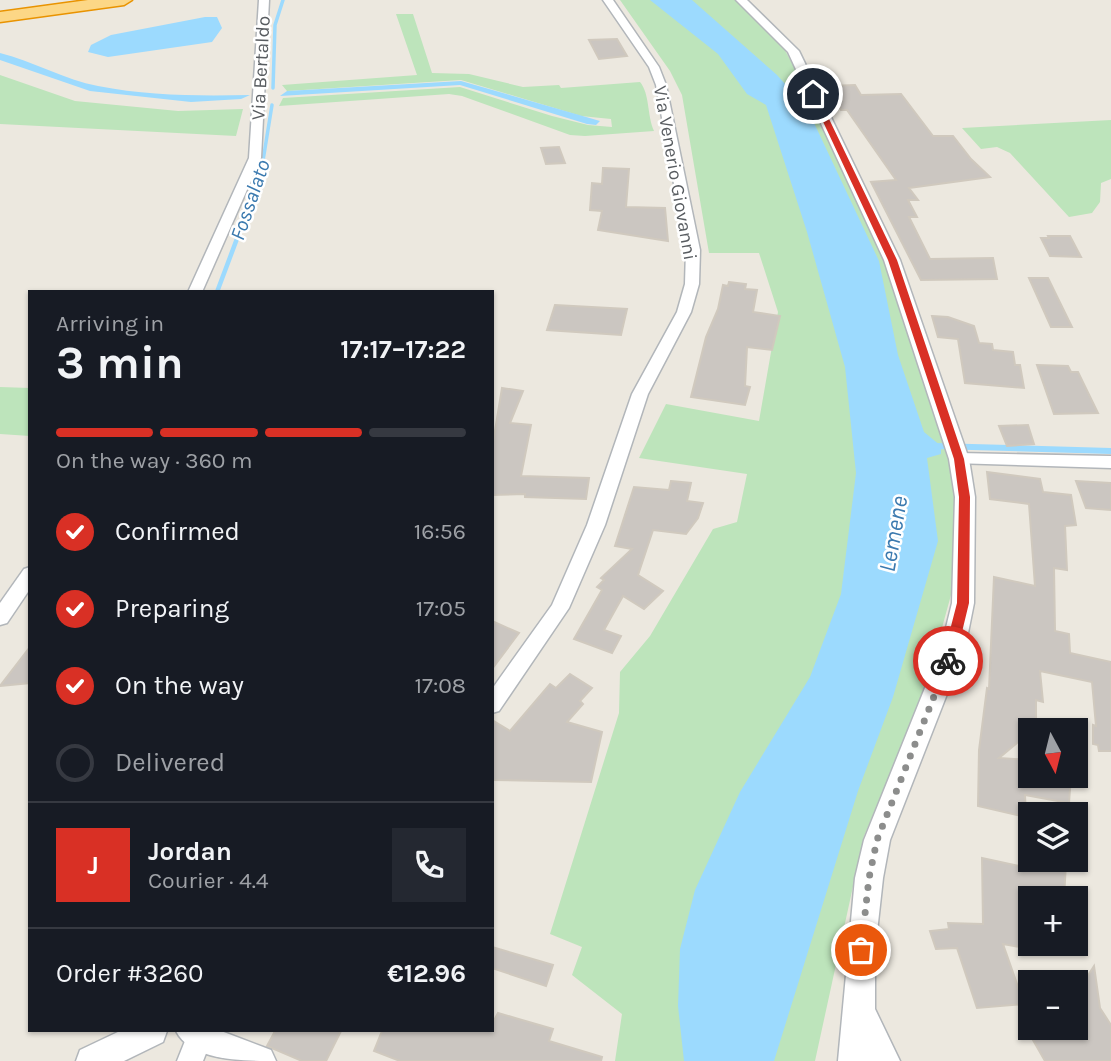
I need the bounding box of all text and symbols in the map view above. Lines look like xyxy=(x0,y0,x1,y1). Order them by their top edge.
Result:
street label: Via Bertaldo xyxy=(247,15,275,121)
pin xyxy=(783,64,843,124)
icon: home xyxy=(794,75,832,113)
street label: Via Venerio Giovanni xyxy=(649,84,701,262)
water label: Fossalato xyxy=(225,156,275,243)
text: Arriving in xyxy=(56,310,164,337)
text: 17:17–17:22 xyxy=(340,334,466,365)
text: 3 min xyxy=(56,336,184,390)
text: On the way · 360 m xyxy=(56,447,252,474)
water label: Lemene xyxy=(873,494,913,574)
icon: check xyxy=(56,513,94,551)
text: Confirmed xyxy=(115,516,240,547)
text: 16:56 xyxy=(414,518,466,545)
icon: check xyxy=(56,590,94,628)
text: Preparing xyxy=(115,593,229,624)
text: 17:05 xyxy=(416,595,466,622)
courier xyxy=(913,626,983,696)
icon: bike xyxy=(929,642,967,680)
icon: check xyxy=(56,667,94,705)
text: On the way xyxy=(115,670,244,701)
text: 17:08 xyxy=(415,672,466,699)
north arrow xyxy=(1018,718,1088,788)
map controls xyxy=(1018,718,1088,1040)
text: Delivered xyxy=(115,747,225,778)
button: layers xyxy=(1018,802,1088,872)
button: phone xyxy=(392,828,466,902)
text: Jordan xyxy=(148,836,232,867)
text: J xyxy=(87,850,99,881)
text: Courier · 4.4 xyxy=(148,867,269,894)
button: + xyxy=(1018,886,1088,956)
pin xyxy=(831,920,891,980)
icon: bag xyxy=(842,931,880,969)
text: Order #3260 xyxy=(56,958,204,989)
text: €12.96 xyxy=(387,958,466,989)
button: − xyxy=(1018,970,1088,1040)

